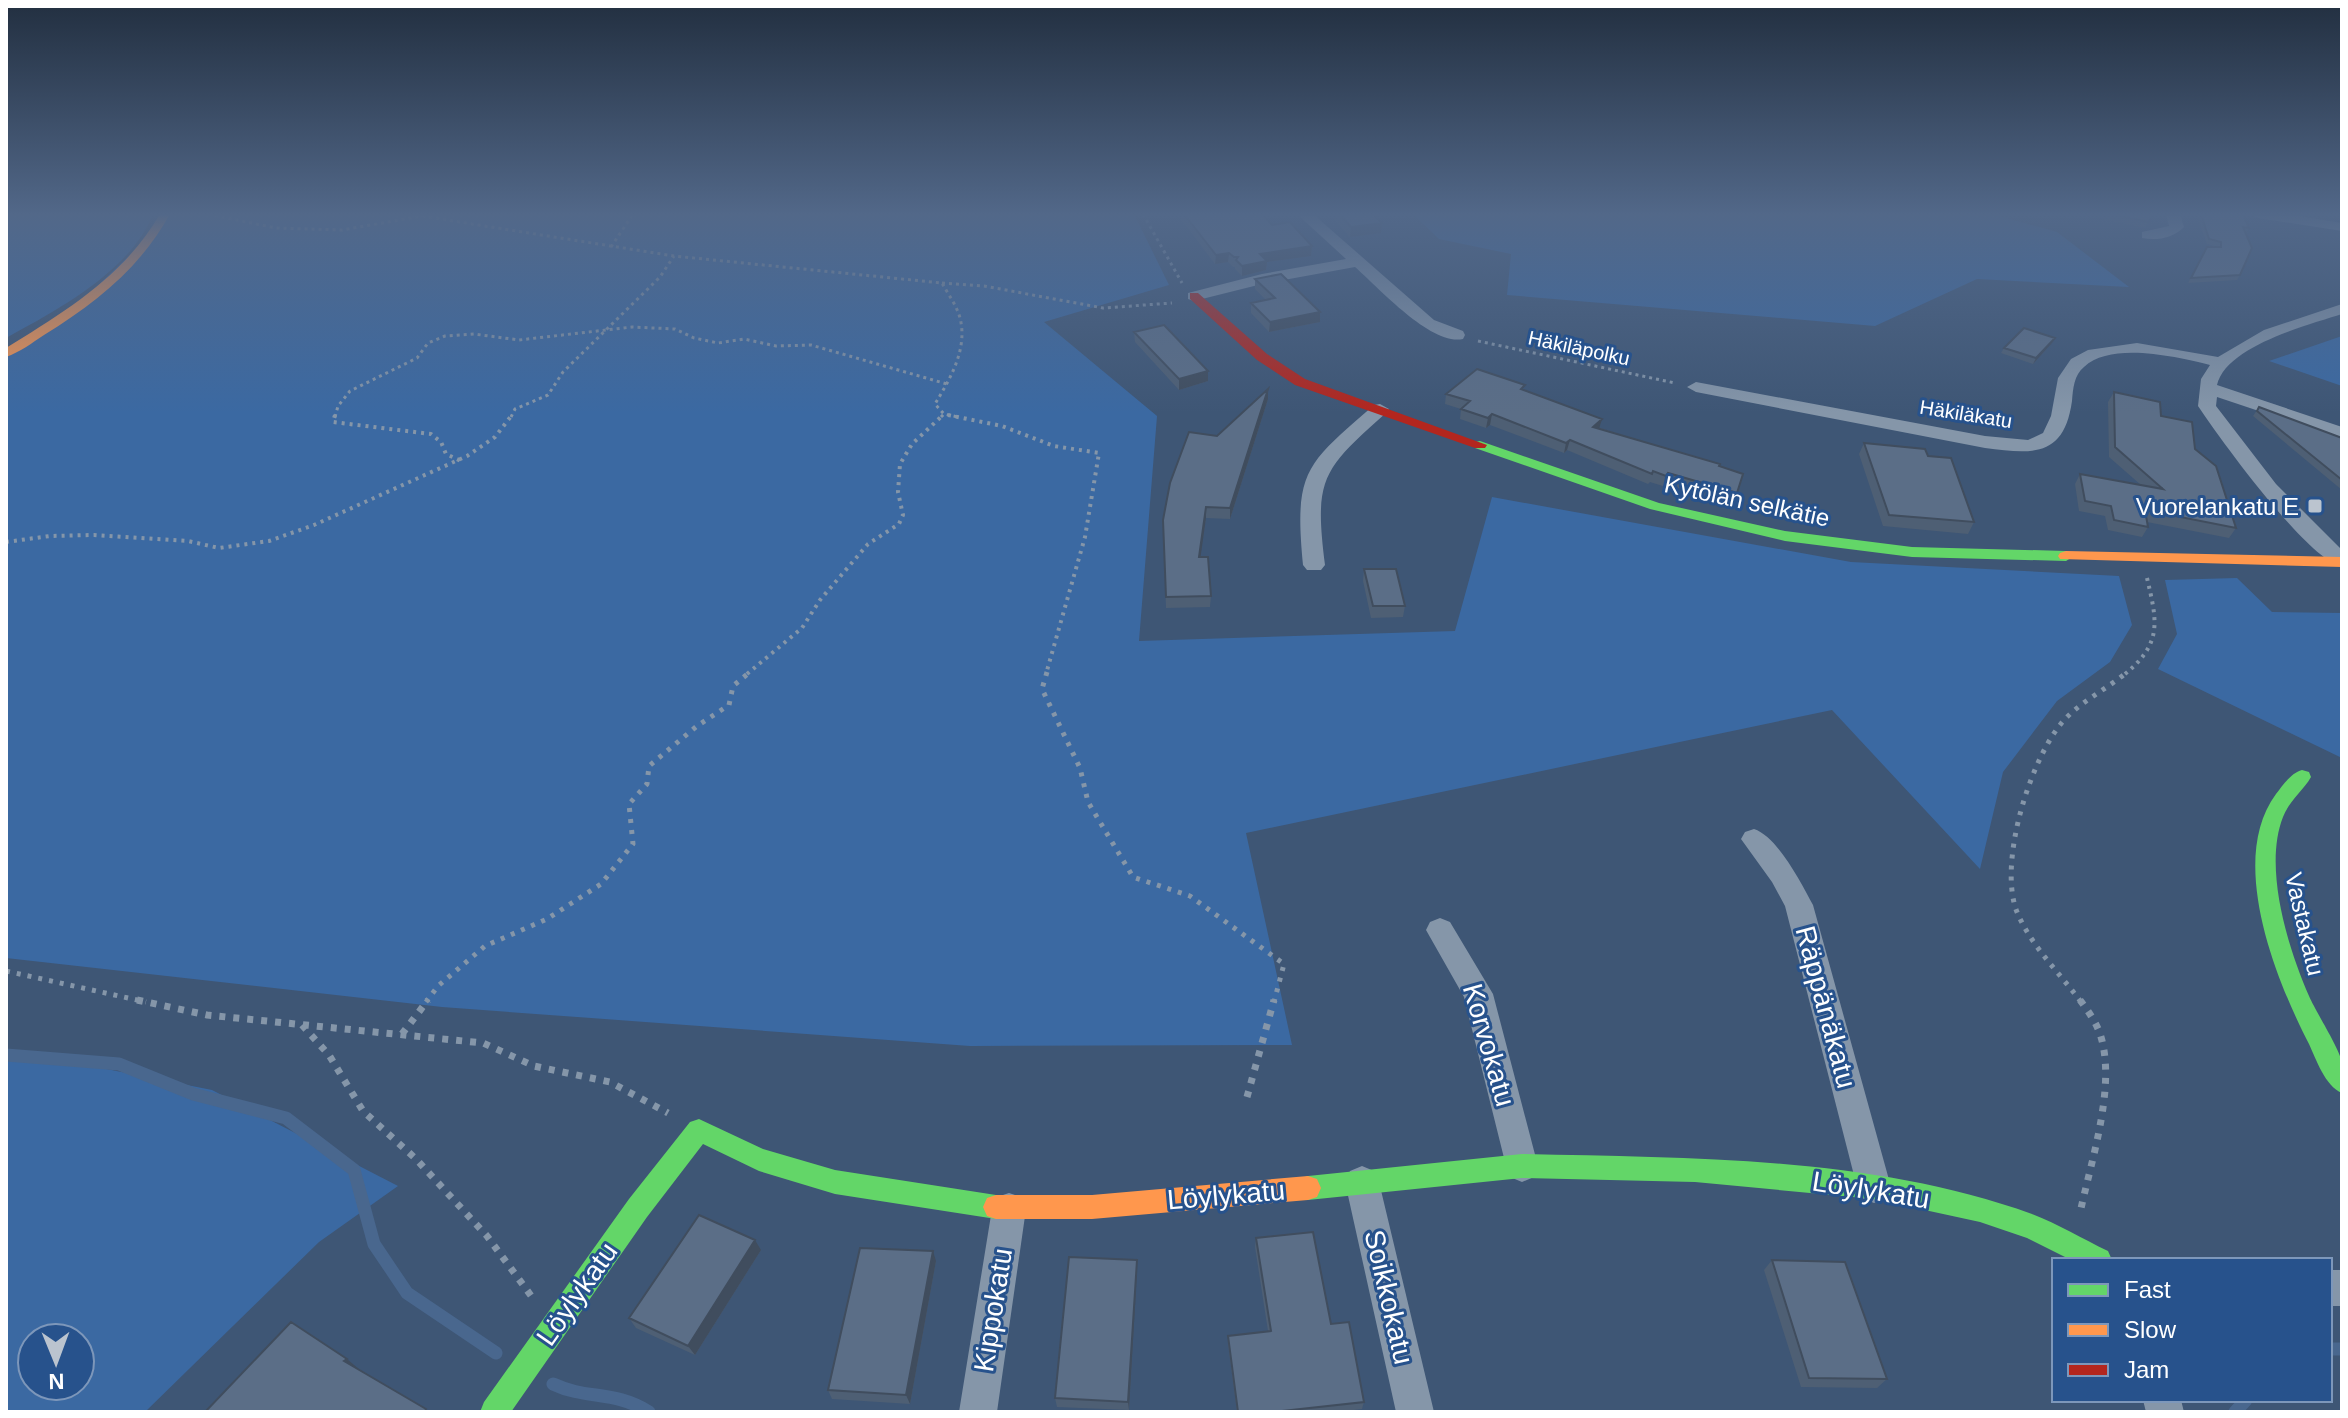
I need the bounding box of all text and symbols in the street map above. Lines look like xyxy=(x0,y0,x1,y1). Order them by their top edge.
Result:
street label: Häkiläpolku xyxy=(1526,326,1632,370)
street label: Häkiläkatu xyxy=(1918,396,2014,432)
street label: Kytölän selkätie xyxy=(1662,470,1832,532)
place label: Vuorelankatu E xyxy=(2136,493,2299,520)
marker: Vuorelankatu E xyxy=(2306,497,2324,515)
street label: Vastakatu xyxy=(2280,870,2330,978)
street label: Räppänäkatu xyxy=(1789,923,1863,1091)
street label: Korvokatu xyxy=(1457,980,1521,1110)
street label: Löylykatu xyxy=(1810,1165,1932,1215)
street label: Löylykatu xyxy=(1166,1174,1286,1216)
street label: Soikkokatu xyxy=(1358,1227,1420,1367)
street label: Löylykatu xyxy=(530,1237,624,1351)
street label: Kippokatu xyxy=(968,1246,1018,1374)
legend xyxy=(2052,1258,2332,1402)
text: Fast xyxy=(2124,1276,2171,1303)
text: Slow xyxy=(2124,1316,2177,1343)
north arrow xyxy=(16,1322,96,1402)
text: Jam xyxy=(2124,1356,2169,1383)
text: N xyxy=(48,1369,65,1394)

